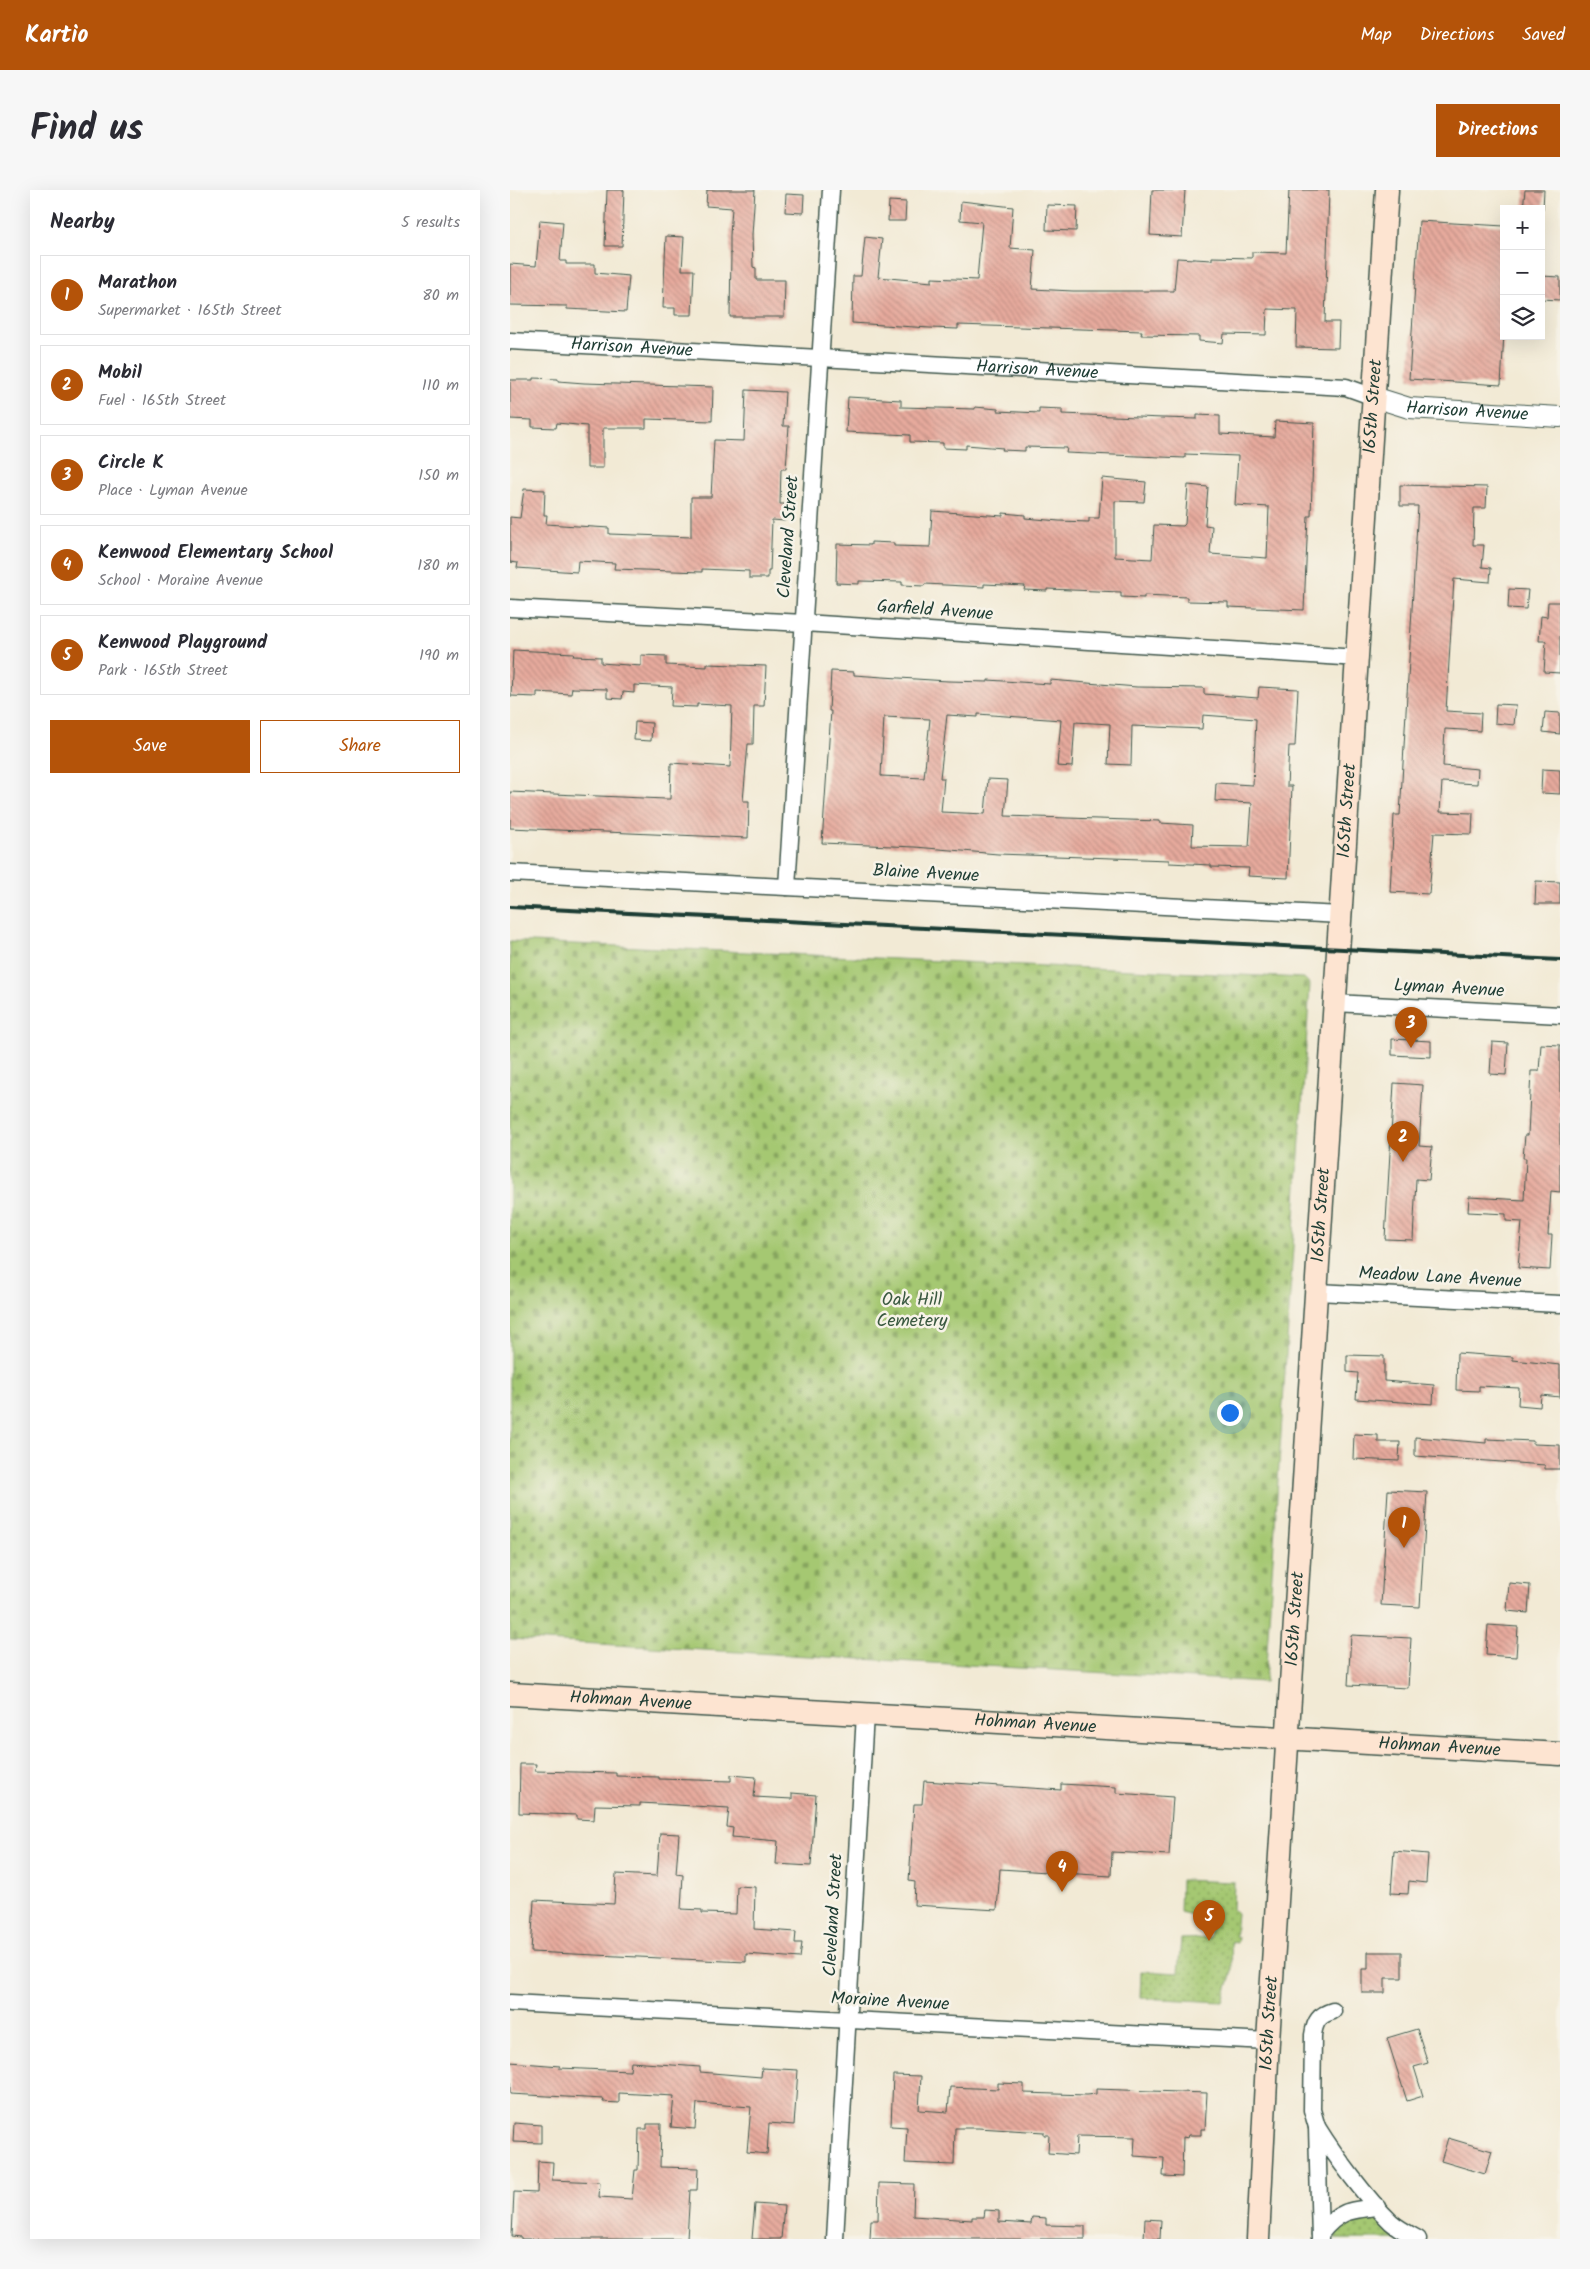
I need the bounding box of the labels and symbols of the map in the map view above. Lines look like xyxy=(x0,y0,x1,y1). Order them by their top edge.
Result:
street label: Harrison Avenue xyxy=(570,330,694,366)
street label: Harrison Avenue xyxy=(975,352,1099,388)
street label: 165th Street xyxy=(1356,357,1391,455)
street label: Harrison Avenue xyxy=(1405,393,1529,430)
street label: Cleveland Street xyxy=(770,473,808,600)
street label: Garfield Avenue xyxy=(876,592,994,630)
street label: 165th Street xyxy=(1330,761,1365,859)
street label: Blaine Avenue xyxy=(872,857,980,891)
street label: Lyman Avenue xyxy=(1393,972,1505,1006)
pin: 3 xyxy=(1395,1007,1427,1048)
pin: 2 xyxy=(1387,1121,1419,1162)
street label: 165th Street xyxy=(1304,1166,1339,1263)
street label: Meadow Lane Avenue xyxy=(1358,1259,1522,1297)
park label: Oak Hill Cemetery xyxy=(877,1286,948,1336)
your location xyxy=(1217,1400,1243,1426)
pin: 1 xyxy=(1388,1507,1420,1548)
street label: 165th Street xyxy=(1278,1570,1313,1667)
street label: Hohman Avenue xyxy=(569,1683,693,1719)
street label: Hohman Avenue xyxy=(973,1706,1097,1742)
street label: Hohman Avenue xyxy=(1377,1729,1501,1765)
pin: 4 xyxy=(1046,1851,1078,1892)
street label: Cleveland Street xyxy=(816,1852,852,1977)
pin: 5 xyxy=(1193,1900,1225,1941)
street label: 165th Street xyxy=(1252,1974,1287,2071)
street label: Moraine Avenue xyxy=(830,1984,950,2020)

